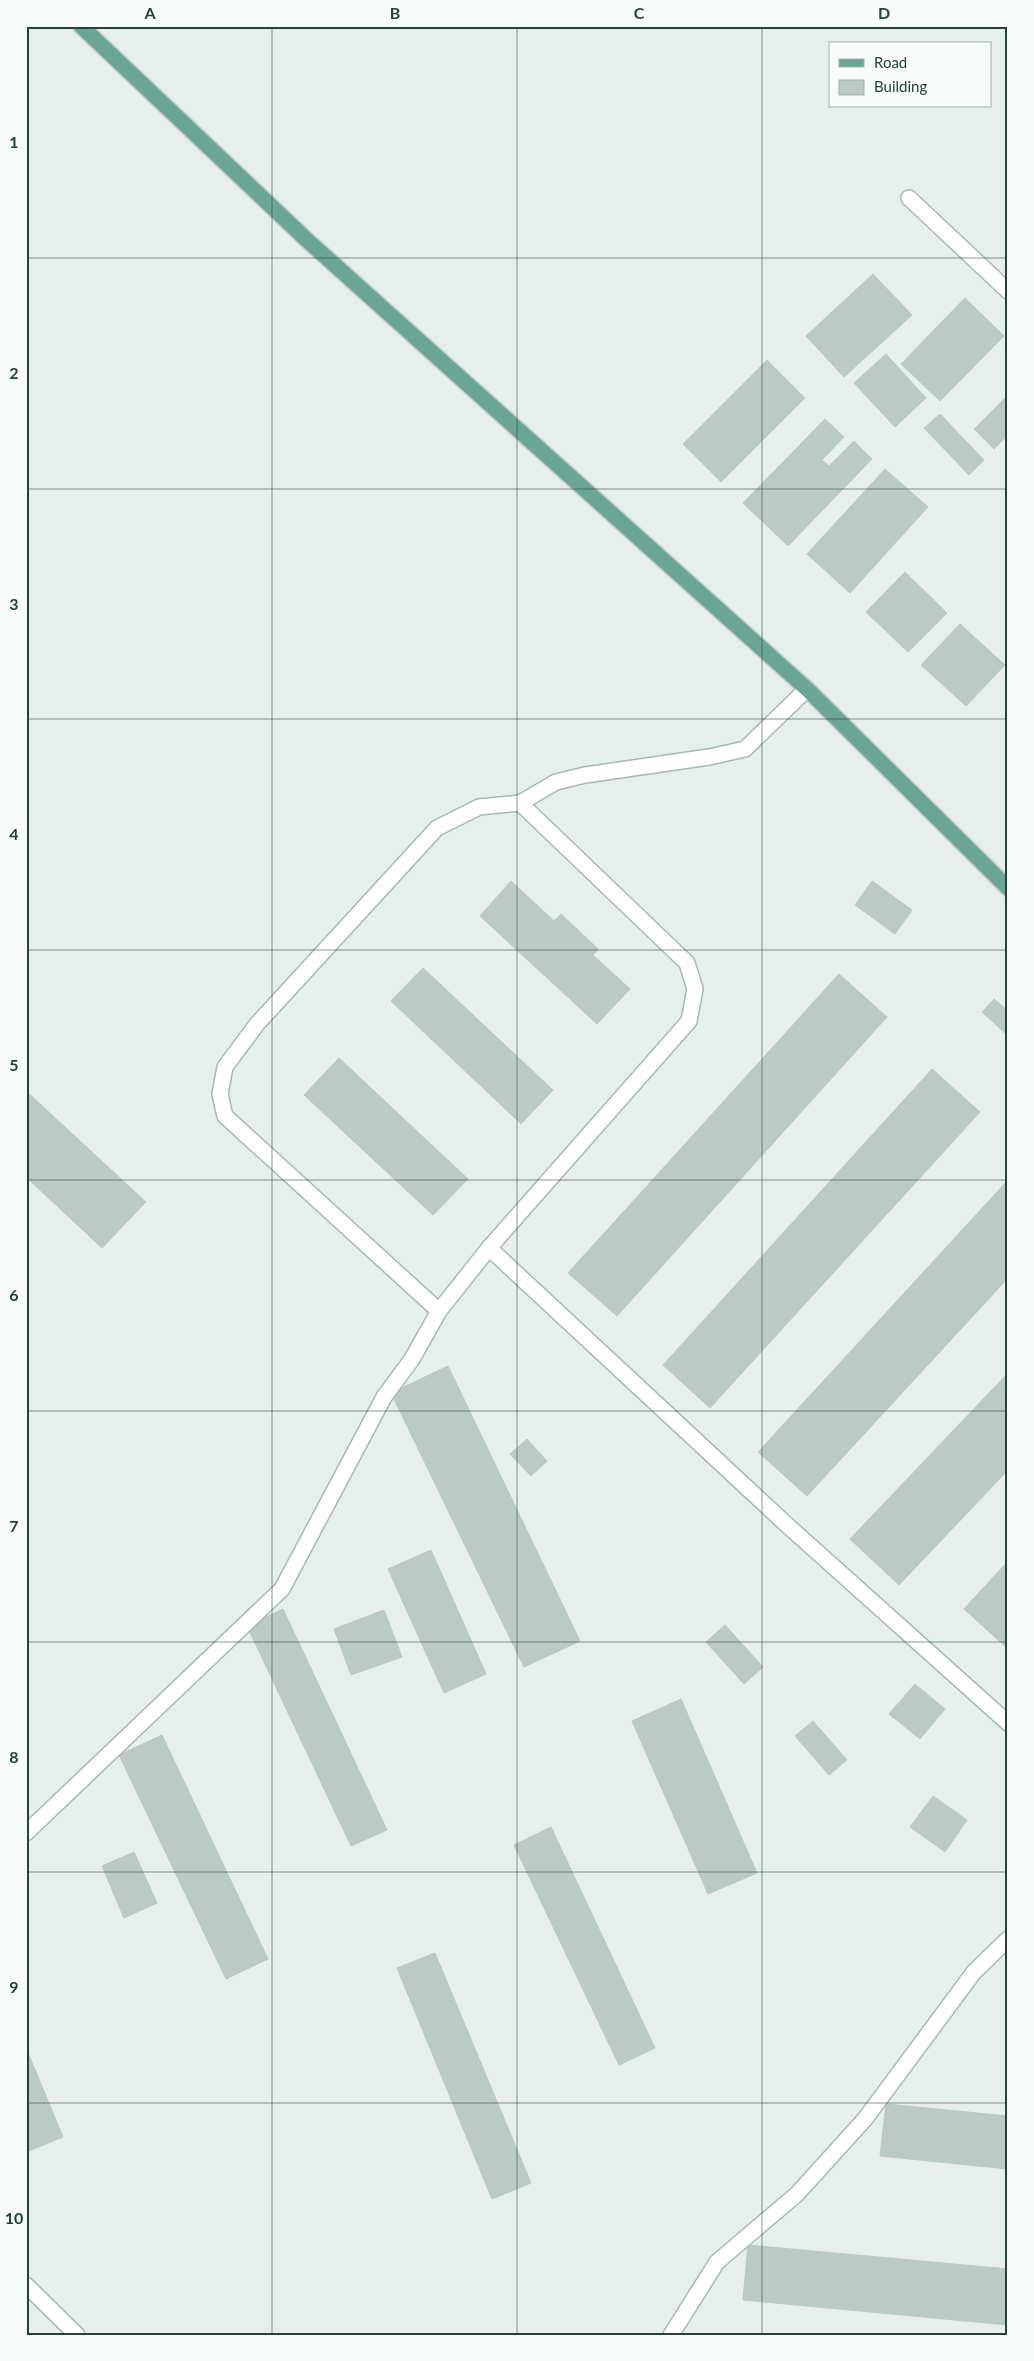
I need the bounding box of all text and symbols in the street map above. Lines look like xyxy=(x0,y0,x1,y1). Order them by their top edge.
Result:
text: A xyxy=(143,3,156,22)
text: B xyxy=(390,3,400,22)
text: C xyxy=(634,3,645,22)
text: D xyxy=(878,3,890,22)
legend xyxy=(829,42,992,108)
text: Road xyxy=(874,53,907,71)
text: Building xyxy=(874,77,927,95)
text: 1 xyxy=(9,132,19,151)
text: 2 xyxy=(9,363,19,382)
text: 3 xyxy=(9,594,19,613)
text: 4 xyxy=(9,824,19,843)
text: 5 xyxy=(9,1055,19,1074)
text: 6 xyxy=(9,1285,19,1304)
text: 7 xyxy=(9,1516,19,1535)
text: 8 xyxy=(9,1747,19,1766)
text: 9 xyxy=(9,1977,19,1996)
text: 10 xyxy=(5,2208,23,2227)

